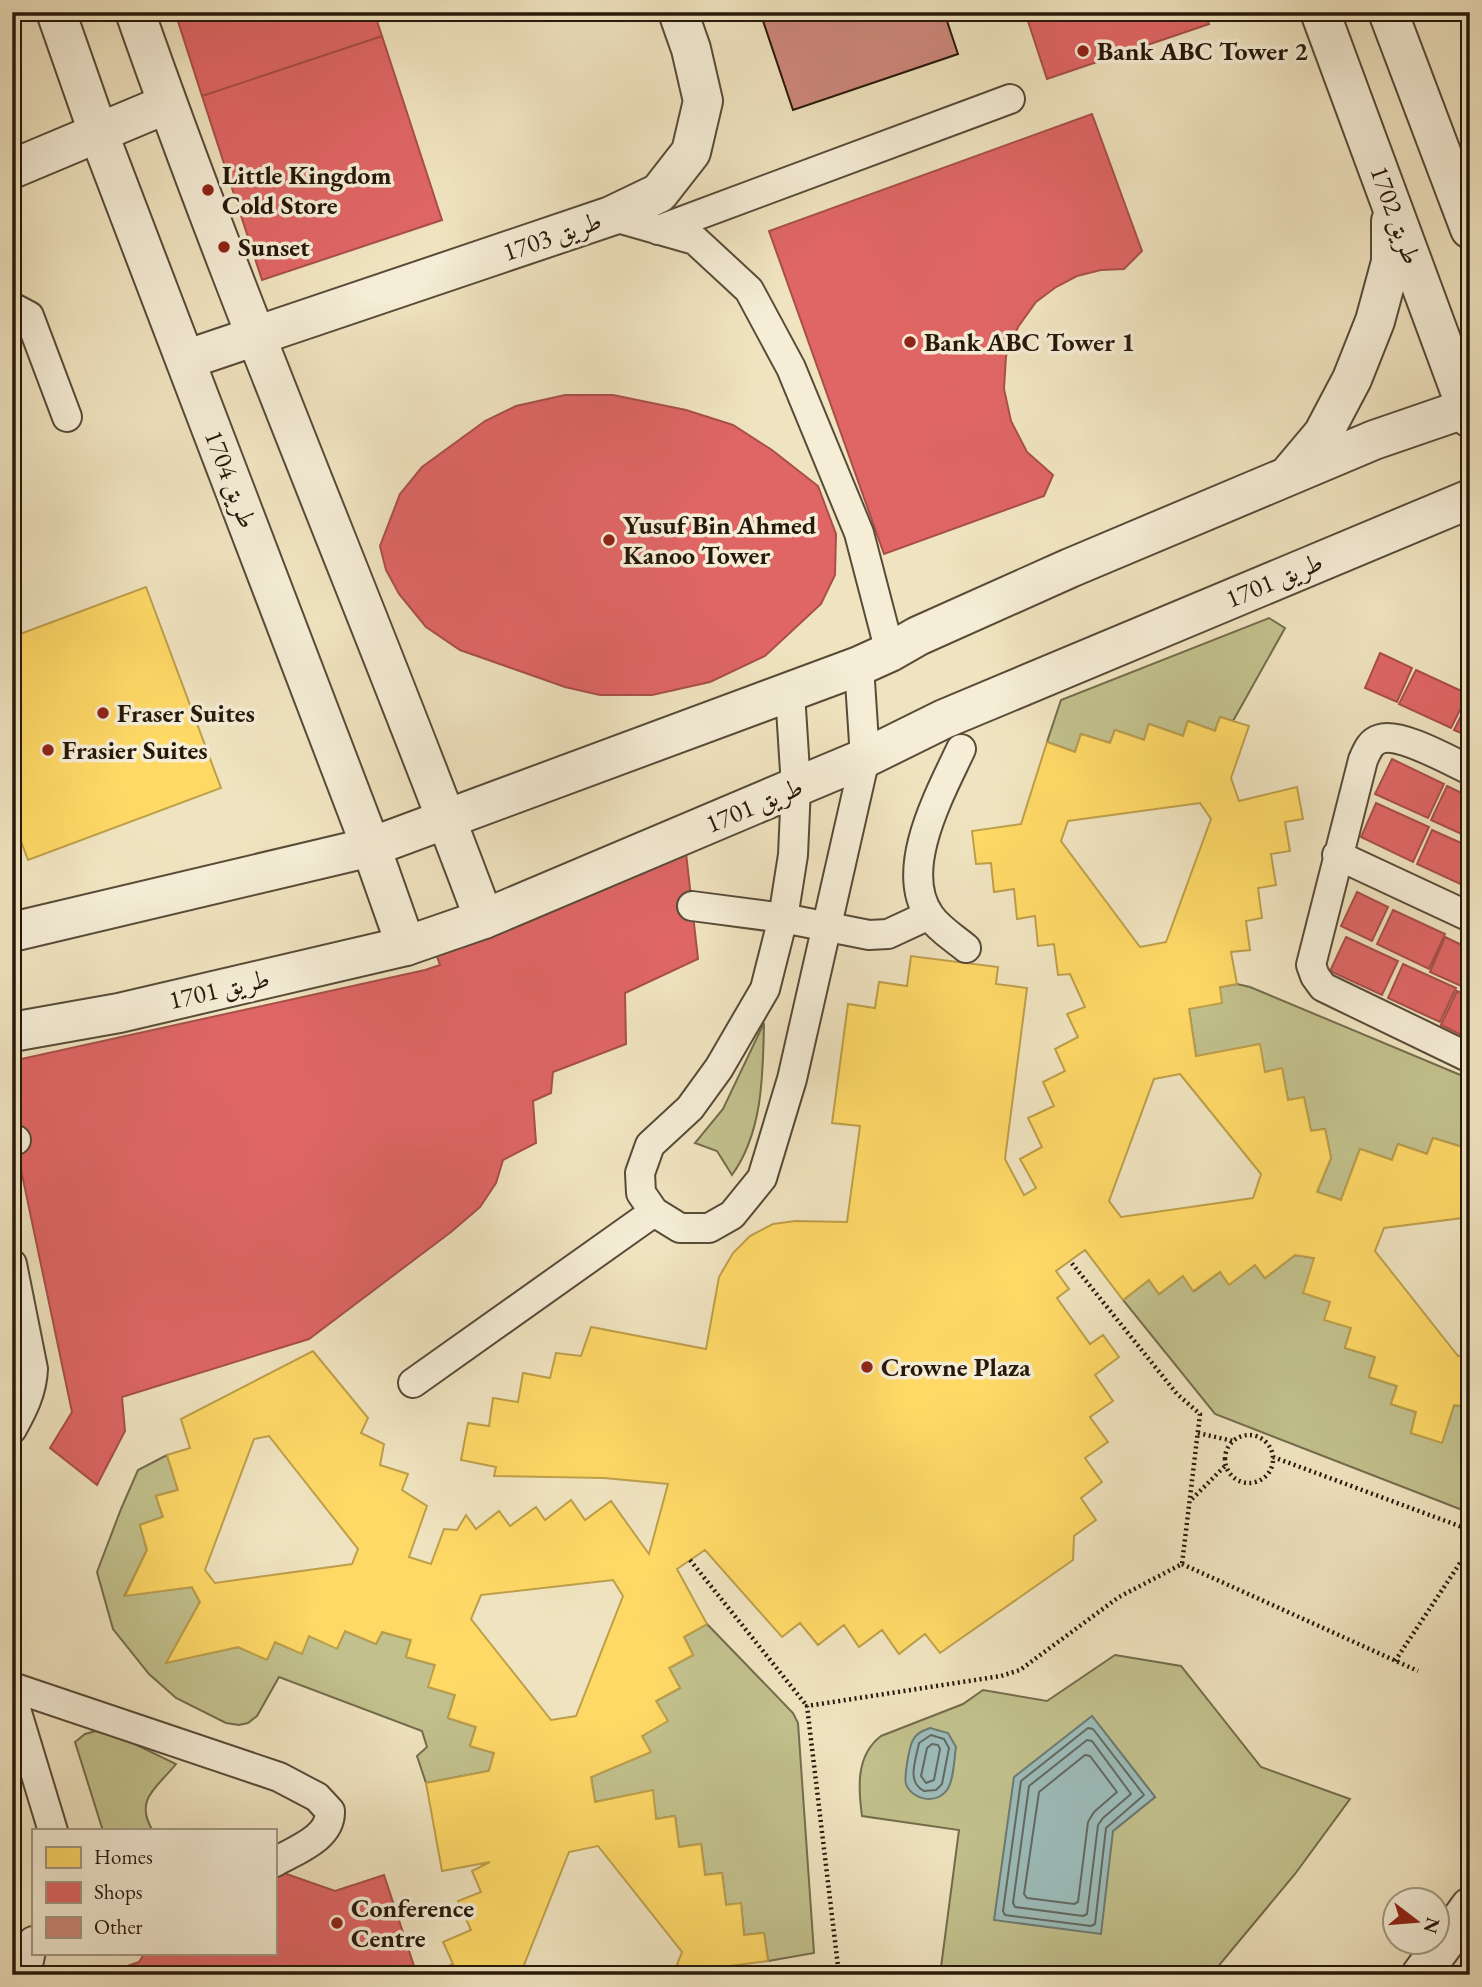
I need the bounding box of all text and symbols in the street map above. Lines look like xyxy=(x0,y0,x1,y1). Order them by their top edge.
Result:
place label: Bank ABC Tower 2 xyxy=(1097,34,1308,68)
marker: Bank ABC Tower 2 xyxy=(1075,43,1091,59)
place label: Little Kingdom Cold Store xyxy=(222,158,391,222)
street label: طريق 1702 xyxy=(1362,161,1430,269)
marker: Little Kingdom Cold Store xyxy=(200,182,216,198)
street label: طريق 1703 xyxy=(498,203,606,269)
place label: Sunset xyxy=(238,230,310,264)
marker: Sunset xyxy=(216,239,232,255)
place label: Bank ABC Tower 1 xyxy=(924,325,1135,359)
marker: Bank ABC Tower 1 xyxy=(902,334,918,350)
street label: طريق 1704 xyxy=(197,425,265,533)
place label: Yusuf Bin Ahmed Kanoo Tower xyxy=(623,508,817,572)
marker: Yusuf Bin Ahmed Kanoo Tower xyxy=(601,532,617,548)
street label: طريق 1701 xyxy=(1220,544,1328,616)
place label: Fraser Suites xyxy=(117,696,255,730)
marker: Fraser Suites xyxy=(95,705,111,721)
place label: Frasier Suites xyxy=(62,733,208,767)
marker: Frasier Suites xyxy=(40,742,56,758)
street label: طريق 1701 xyxy=(700,769,808,841)
street label: طريق 1701 xyxy=(165,961,273,1017)
place label: Crowne Plaza xyxy=(881,1350,1031,1384)
marker: Crowne Plaza xyxy=(859,1359,875,1375)
legend xyxy=(32,1829,276,1955)
text: Homes xyxy=(94,1843,153,1870)
text: Shops xyxy=(94,1878,143,1905)
north arrow xyxy=(1380,1885,1450,1955)
place label: Conference Centre xyxy=(351,1891,474,1955)
text: Other xyxy=(94,1913,143,1940)
marker: Conference Centre xyxy=(329,1915,345,1931)
text: N xyxy=(1418,1915,1446,1937)

